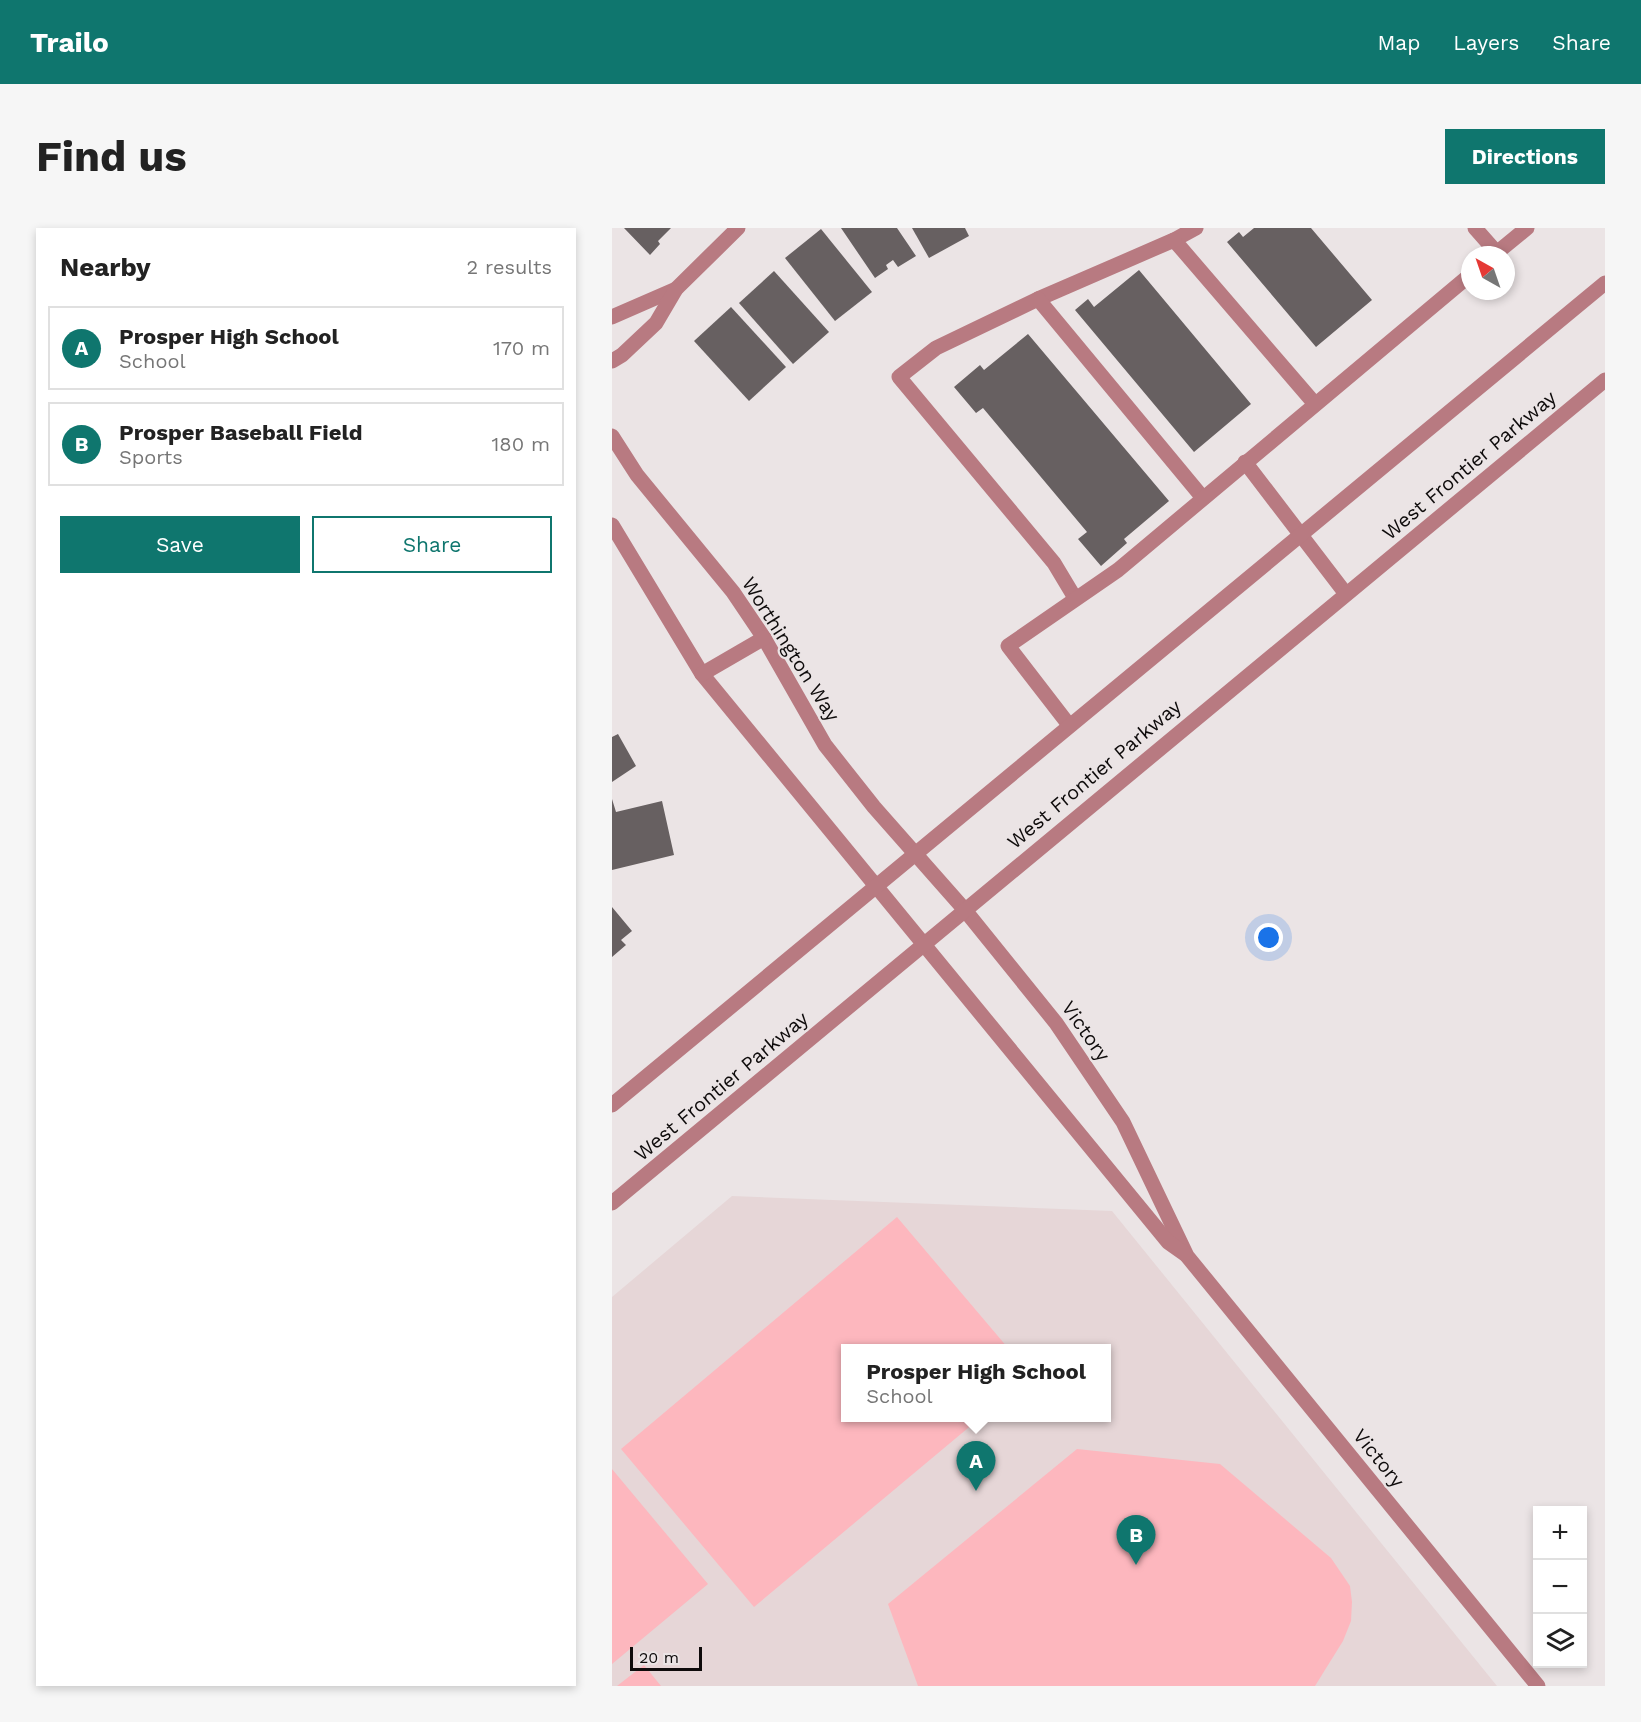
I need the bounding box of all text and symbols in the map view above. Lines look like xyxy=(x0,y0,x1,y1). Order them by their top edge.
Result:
text: Trailo xyxy=(30,26,109,59)
text: Map xyxy=(1377,30,1420,55)
text: Layers xyxy=(1453,30,1519,55)
text: Share xyxy=(1552,30,1611,55)
button: Directions xyxy=(1445,129,1605,184)
text: Find us xyxy=(36,132,187,181)
north arrow xyxy=(1461,246,1515,300)
text: Nearby xyxy=(60,252,151,282)
text: 2 results xyxy=(467,255,552,279)
text: Prosper High School xyxy=(119,324,339,349)
text: A xyxy=(75,336,88,360)
text: 170 m xyxy=(493,336,550,360)
text: School xyxy=(119,349,186,373)
street label: West Frontier Parkway xyxy=(1377,385,1561,545)
text: Prosper Baseball Field xyxy=(119,420,362,445)
text: B xyxy=(75,432,88,456)
text: 180 m xyxy=(492,432,550,456)
text: Sports xyxy=(119,445,183,469)
button: Save xyxy=(60,516,300,573)
button: Share xyxy=(312,516,552,573)
street label: Worthington Way xyxy=(737,572,845,726)
street label: West Frontier Parkway xyxy=(1002,694,1186,854)
your location xyxy=(1254,923,1283,952)
street label: Victory xyxy=(1057,996,1116,1066)
street label: West Frontier Parkway xyxy=(629,1006,813,1166)
popup xyxy=(841,1344,1111,1422)
text: Prosper High School xyxy=(866,1359,1086,1384)
text: School xyxy=(866,1384,933,1408)
street label: Victory xyxy=(1348,1424,1410,1493)
pin: A xyxy=(956,1442,996,1491)
map controls xyxy=(1533,1506,1587,1668)
button: + xyxy=(1533,1506,1587,1560)
pin: B xyxy=(1116,1516,1156,1565)
button: − xyxy=(1533,1560,1587,1614)
button: layers xyxy=(1533,1614,1587,1668)
scale bar xyxy=(630,1644,702,1672)
text: 20 m xyxy=(639,1648,679,1667)

